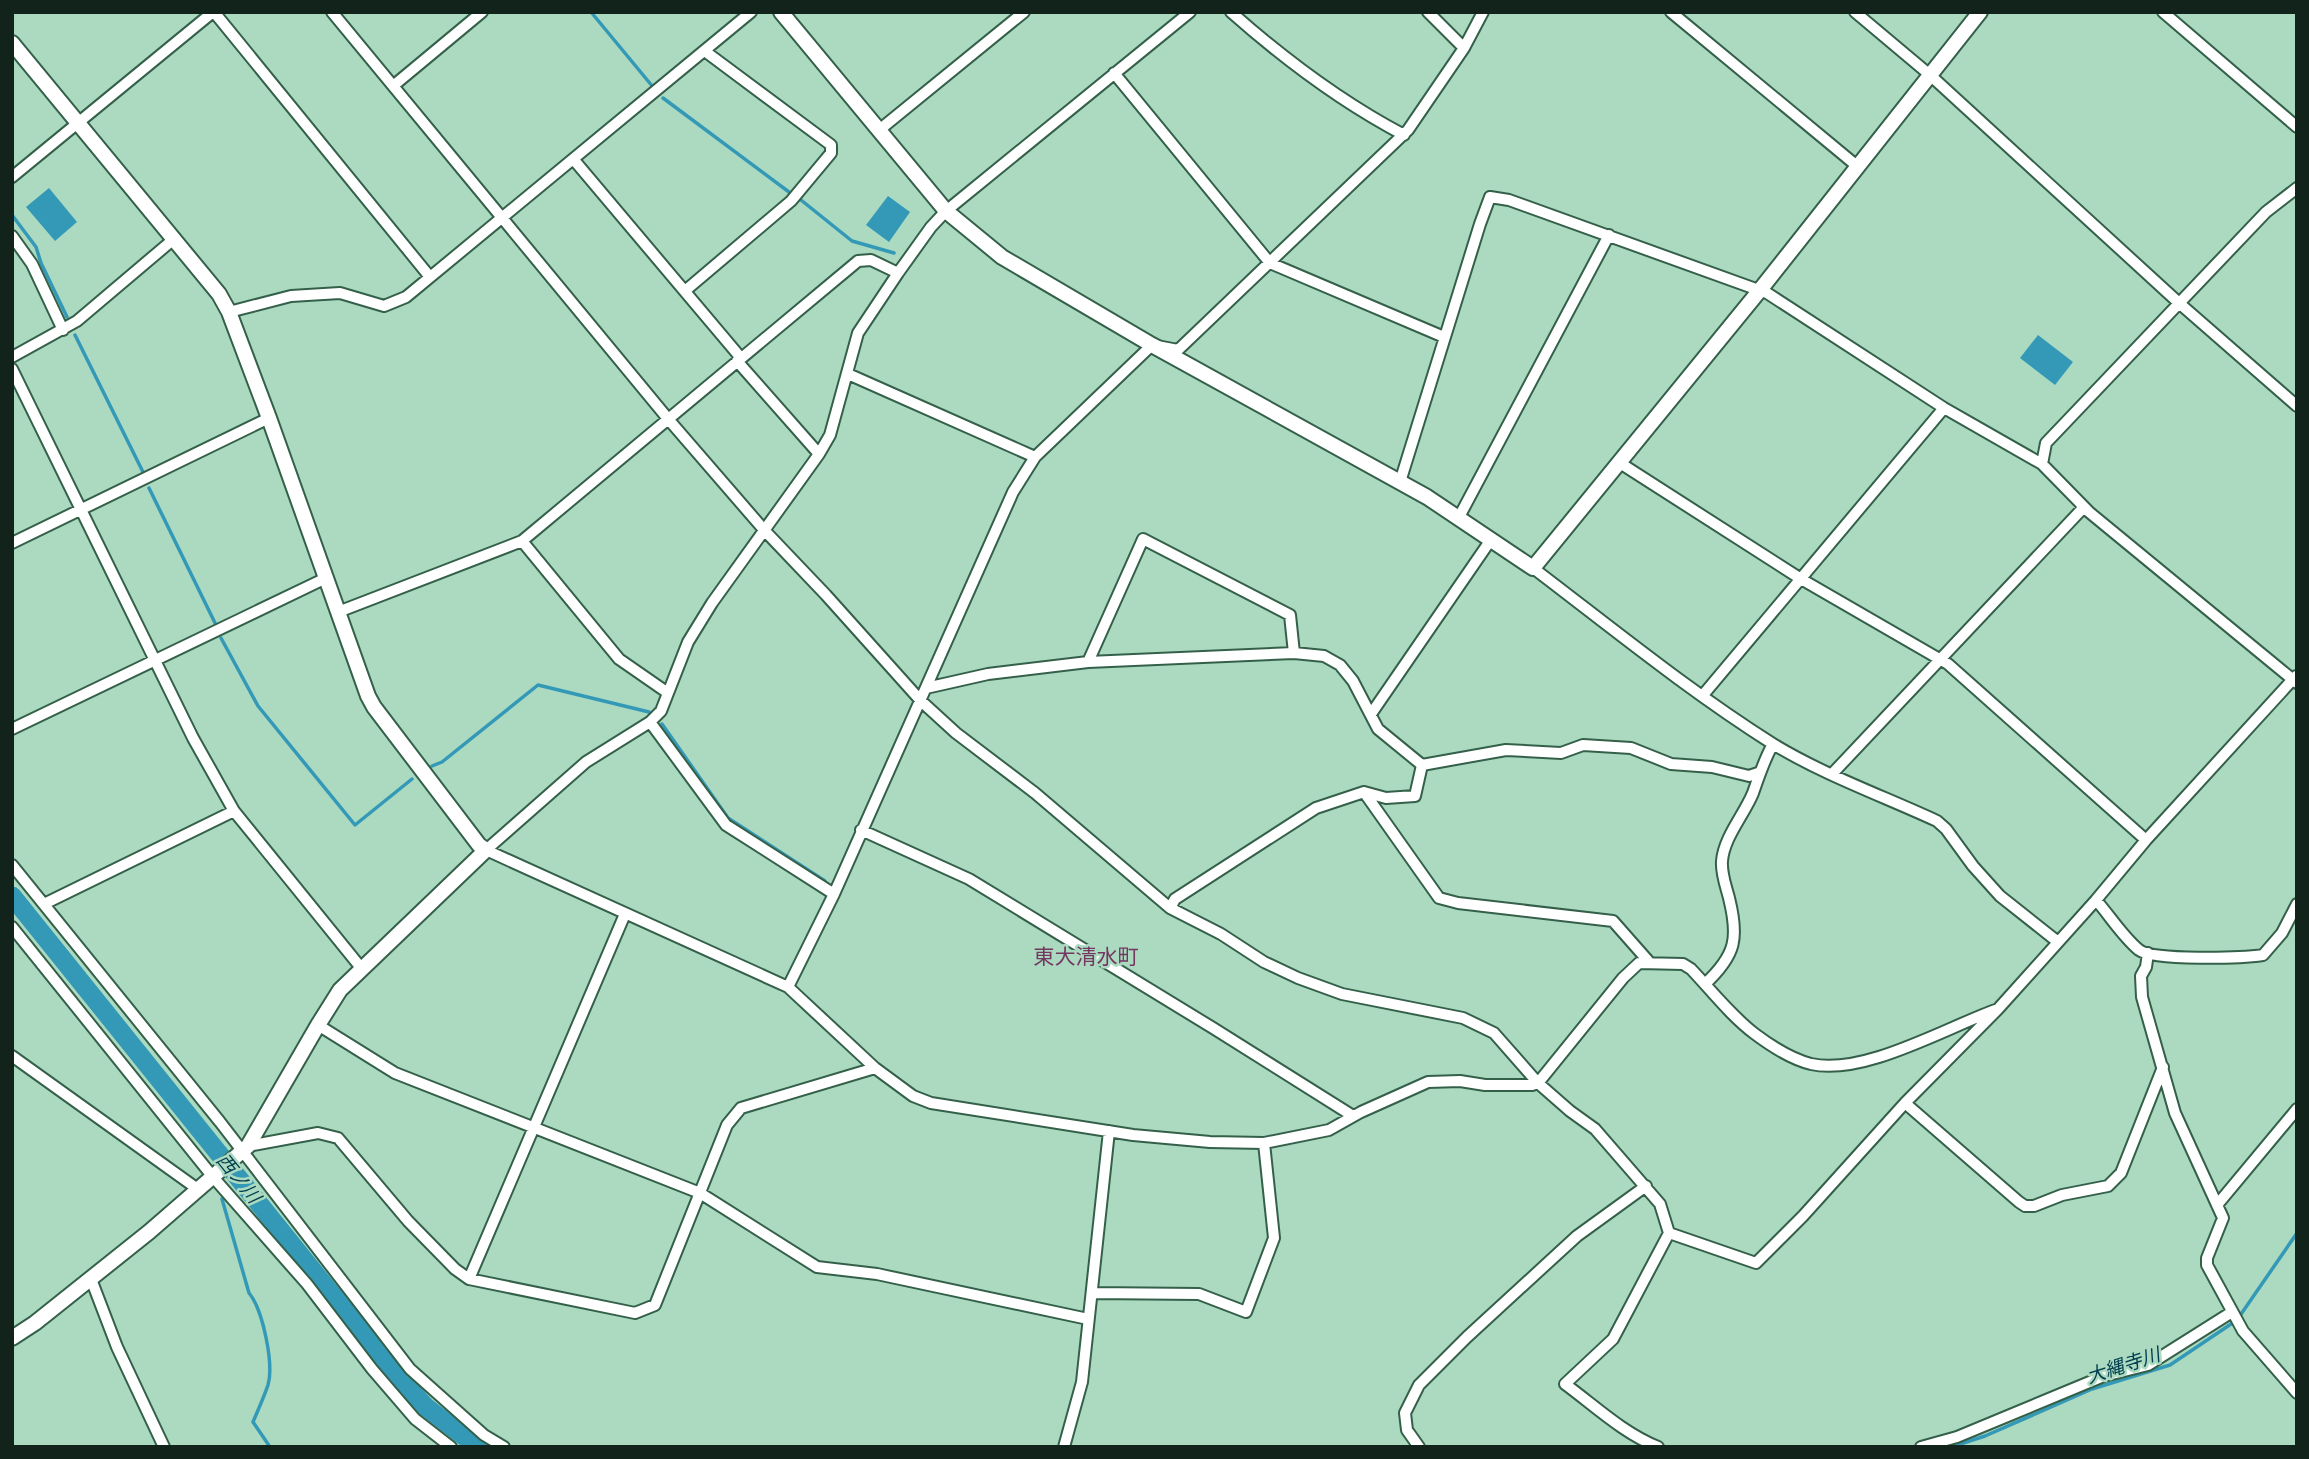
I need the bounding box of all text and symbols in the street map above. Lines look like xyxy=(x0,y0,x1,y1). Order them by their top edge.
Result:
district label: 東大清水町 xyxy=(1034,943,1139,970)
water label: 西ノ川 xyxy=(212,1148,268,1209)
water label: 大縄寺川 xyxy=(2083,1341,2165,1388)

